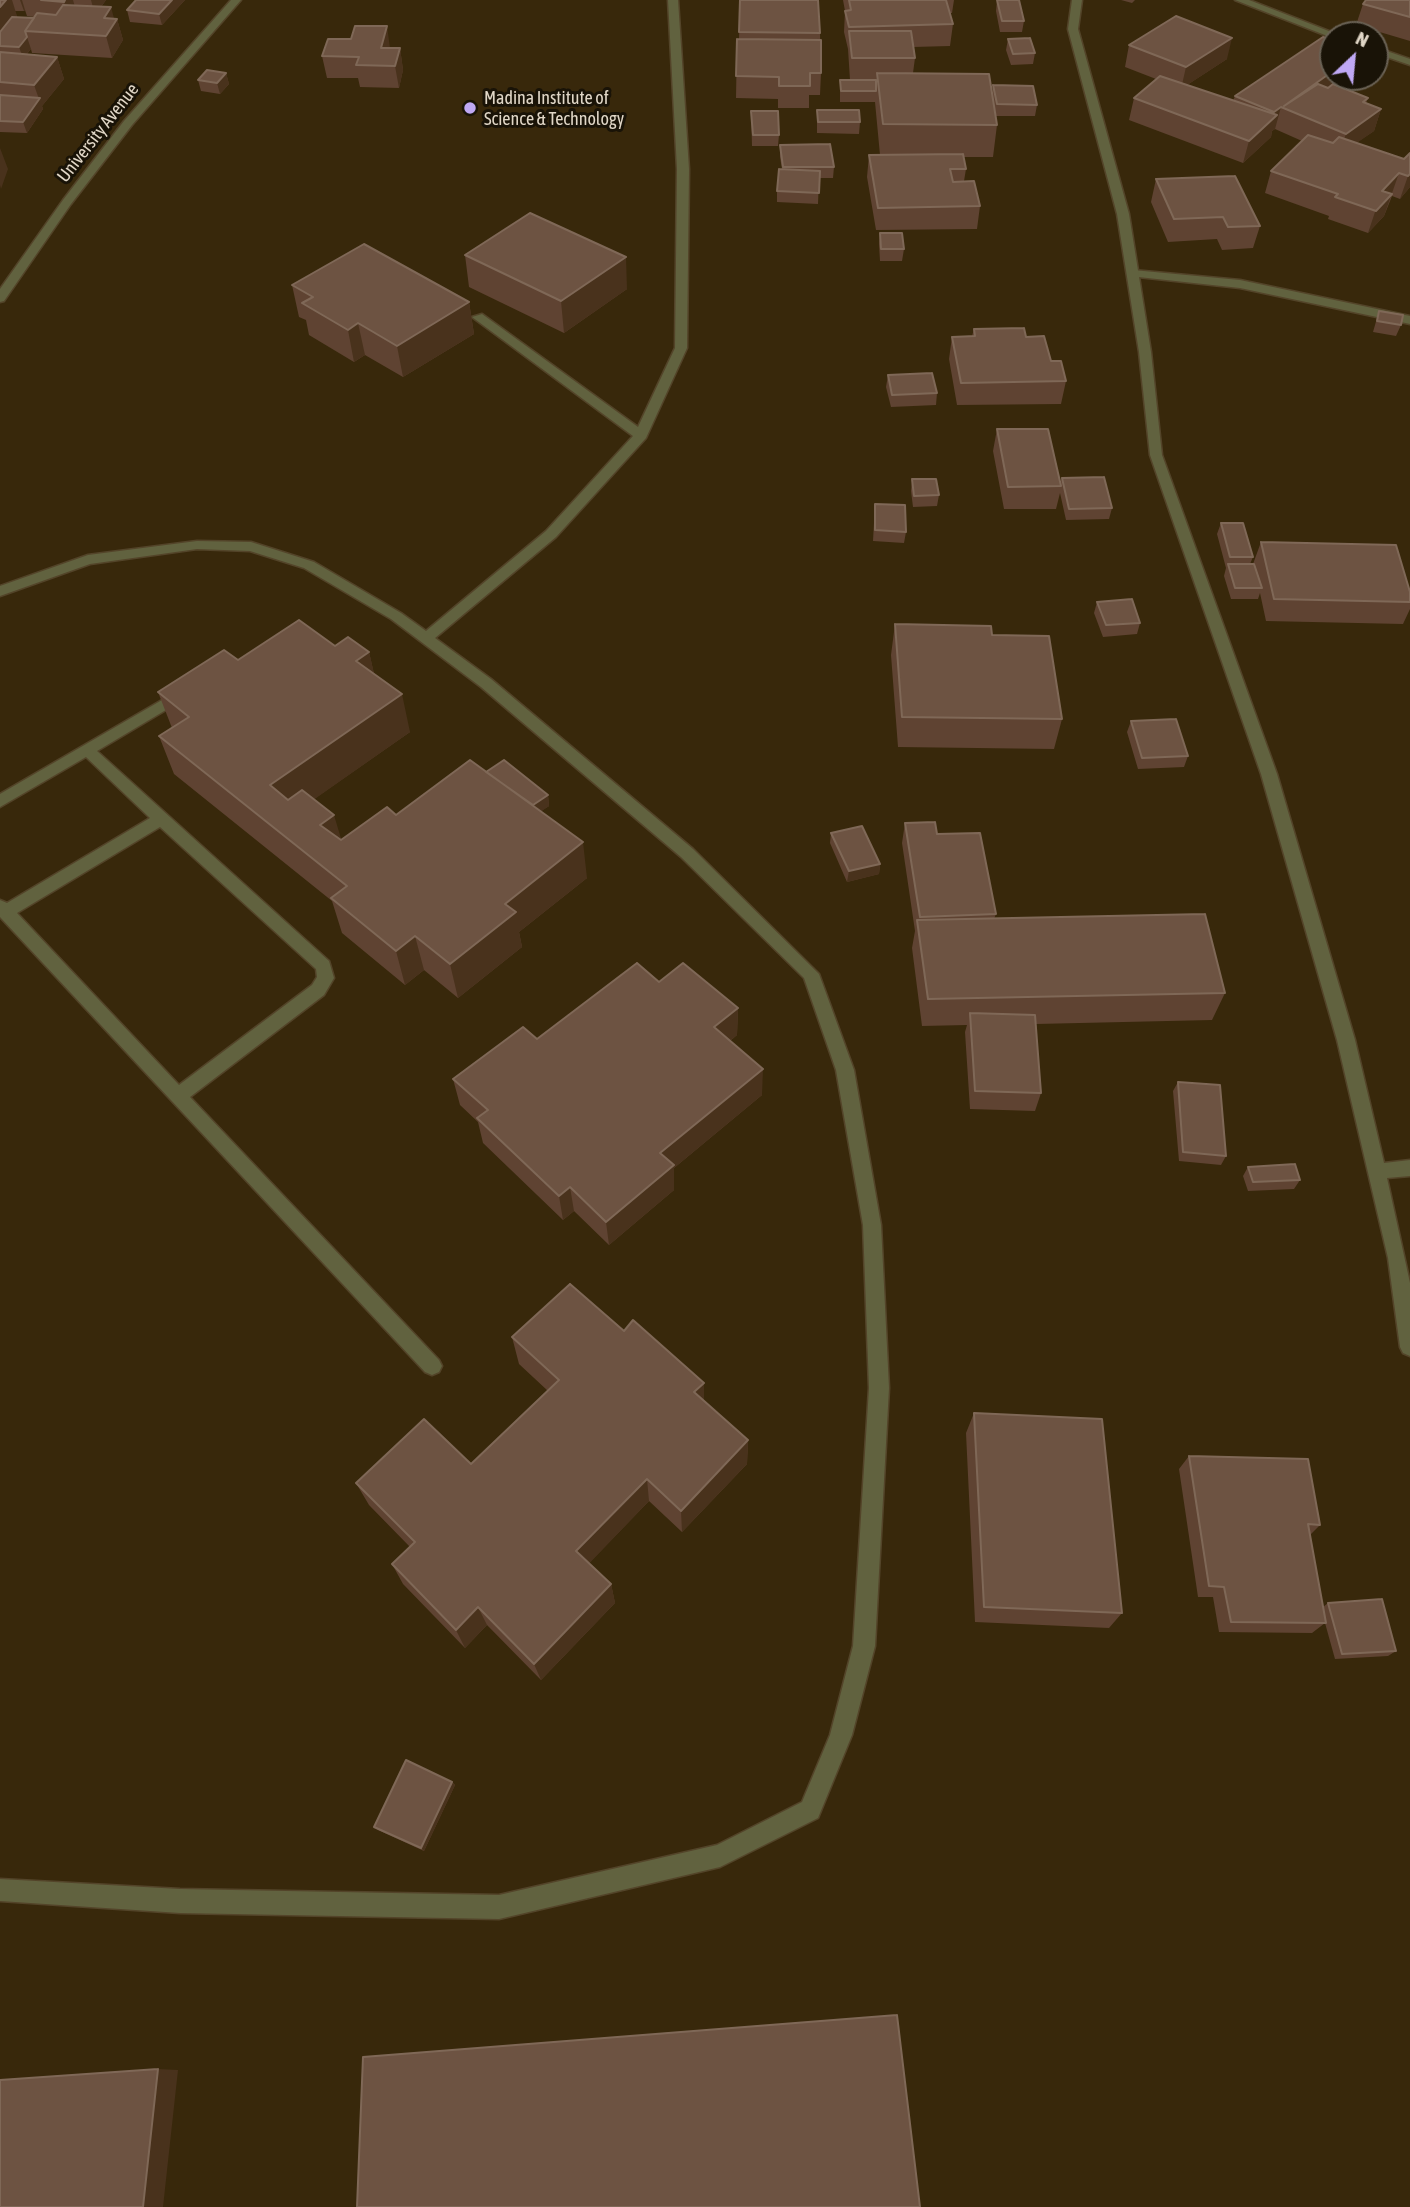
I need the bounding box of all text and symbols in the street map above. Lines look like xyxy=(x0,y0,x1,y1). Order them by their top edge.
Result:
north arrow xyxy=(1319,21,1389,91)
text: N xyxy=(1352,27,1372,51)
street label: University Avenue xyxy=(53,79,143,187)
place label: Madina Institute of Science & Technology xyxy=(484,87,624,130)
marker: Madina Institute of Science & Technology xyxy=(462,100,478,116)

